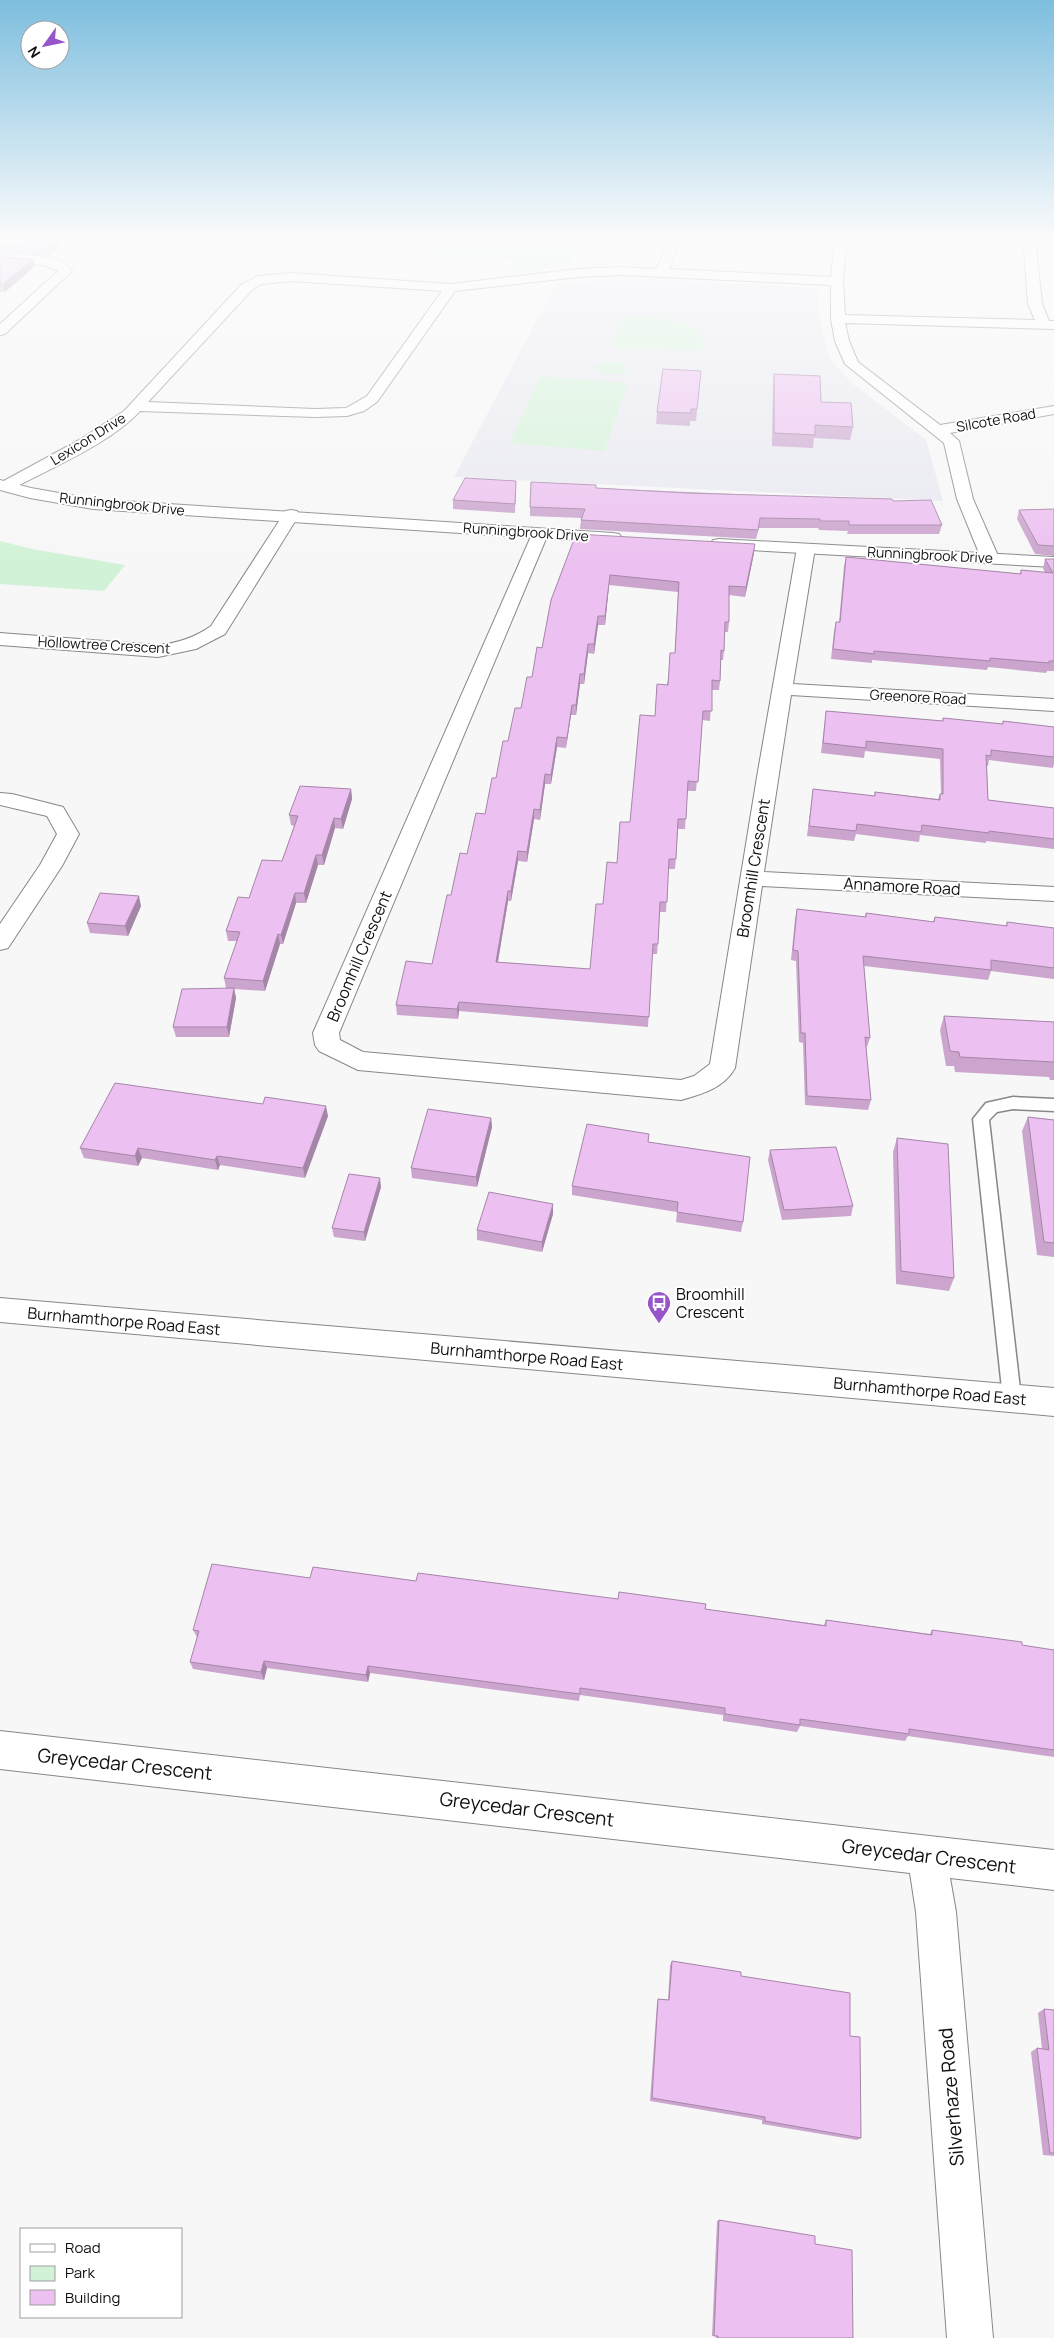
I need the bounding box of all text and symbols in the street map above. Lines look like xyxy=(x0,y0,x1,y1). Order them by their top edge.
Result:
north arrow xyxy=(20,20,70,70)
text: N xyxy=(23,43,44,62)
street label: Silcote Road xyxy=(955,403,1037,436)
street label: Lexicon Drive xyxy=(46,408,129,469)
street label: Runningbrook Drive xyxy=(58,487,186,520)
street label: Runningbrook Drive xyxy=(463,518,589,545)
street label: Runningbrook Drive xyxy=(867,542,993,567)
street label: Hollowtree Crescent xyxy=(37,632,171,657)
street label: Greenore Road xyxy=(869,684,967,709)
street label: Broomhill Crescent xyxy=(731,797,775,939)
street label: Annamore Road xyxy=(843,872,961,900)
street label: Broomhill Crescent xyxy=(321,887,397,1025)
place label: Broomhill Crescent xyxy=(676,1283,745,1323)
bus stop icon: Broomhill Crescent xyxy=(646,1290,672,1324)
street label: Burnhamthorpe Road East xyxy=(27,1302,221,1340)
street label: Burnhamthorpe Road East xyxy=(430,1337,624,1375)
street label: Burnhamthorpe Road East xyxy=(833,1372,1027,1410)
street label: Greycedar Crescent xyxy=(36,1742,214,1786)
street label: Greycedar Crescent xyxy=(438,1785,616,1833)
street label: Greycedar Crescent xyxy=(840,1832,1018,1880)
street label: Silverhaze Road xyxy=(932,2027,970,2167)
legend xyxy=(20,2228,182,2318)
text: Road xyxy=(65,2237,101,2258)
text: Park xyxy=(65,2262,95,2283)
text: Building xyxy=(65,2287,120,2308)

